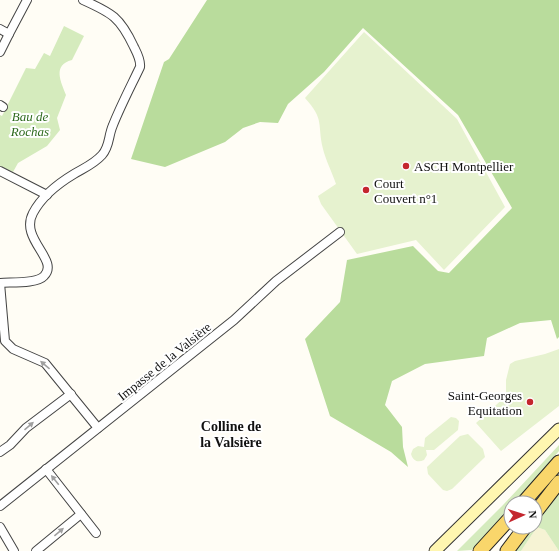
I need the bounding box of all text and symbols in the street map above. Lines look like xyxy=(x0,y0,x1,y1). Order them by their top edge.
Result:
park label: Bau de Rochas xyxy=(10,109,49,139)
place label: ASCH Montpellier xyxy=(414,159,514,174)
marker: ASCH Montpellier xyxy=(401,161,411,171)
place label: Court Couvert n°1 xyxy=(374,176,437,206)
marker: Court Couvert n°1 xyxy=(361,185,371,195)
street label: Impasse de la Valsière xyxy=(115,319,214,404)
one-way arrow xyxy=(40,360,50,369)
place label: Saint-Georges Equitation xyxy=(448,388,522,418)
marker: Saint-Georges Equitation xyxy=(525,397,535,407)
district label: Colline de la Valsière xyxy=(200,419,262,450)
one-way arrow xyxy=(24,422,34,431)
one-way arrow xyxy=(50,475,59,486)
north arrow xyxy=(503,495,543,535)
text: N xyxy=(527,510,539,519)
one-way arrow xyxy=(53,528,64,537)

